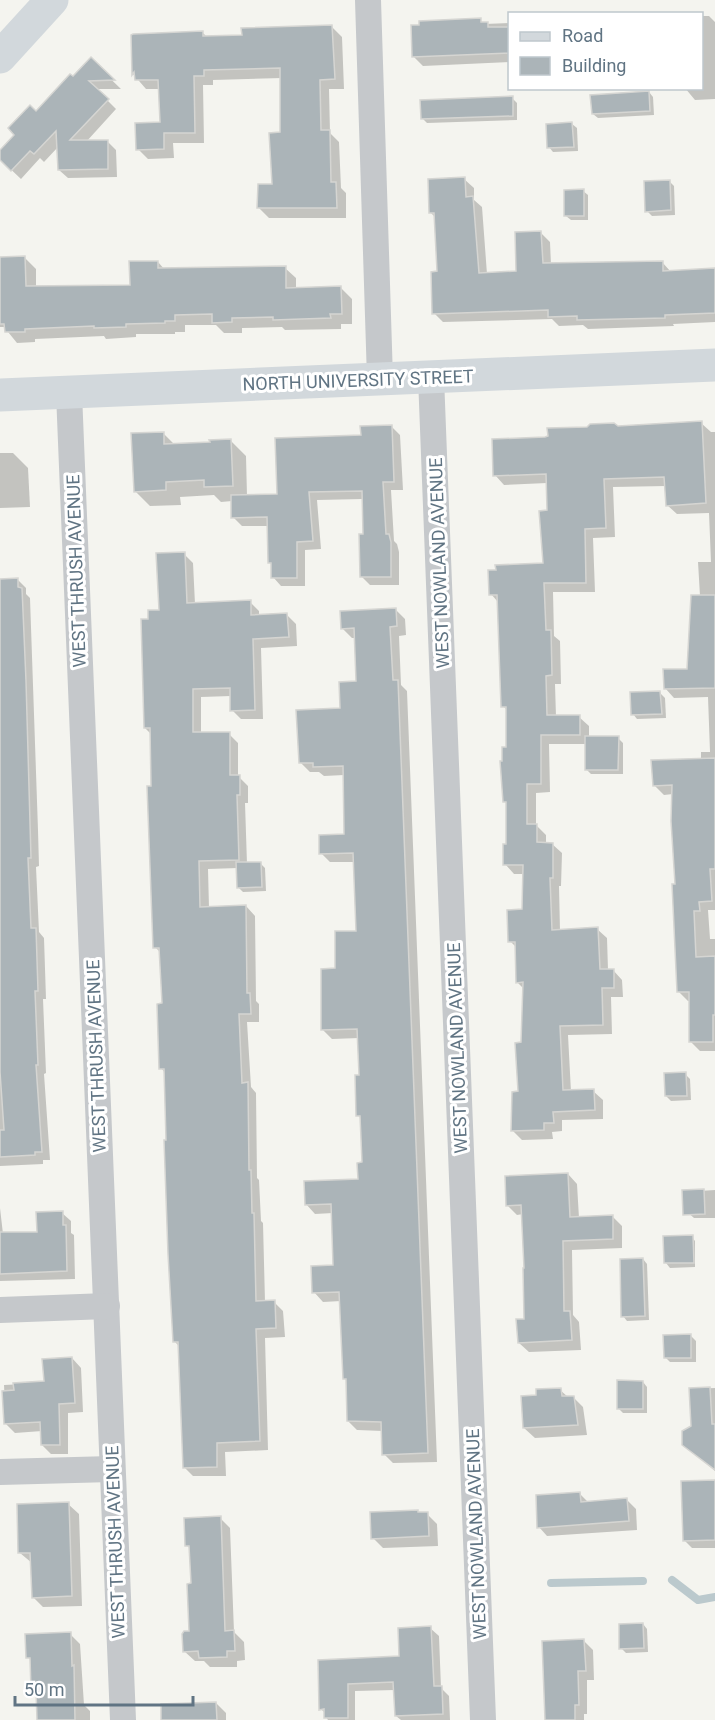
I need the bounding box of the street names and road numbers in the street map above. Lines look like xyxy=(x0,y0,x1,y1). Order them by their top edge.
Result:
street label: NORTH UNIVERSITY STREET xyxy=(242,365,474,395)
street label: WEST NOWLAND AVENUE xyxy=(425,457,453,669)
street label: WEST THRUSH AVENUE xyxy=(62,474,90,668)
street label: WEST NOWLAND AVENUE xyxy=(443,942,471,1154)
street label: WEST THRUSH AVENUE xyxy=(82,959,110,1153)
street label: WEST NOWLAND AVENUE xyxy=(462,1428,490,1640)
street label: WEST THRUSH AVENUE xyxy=(101,1445,129,1639)

